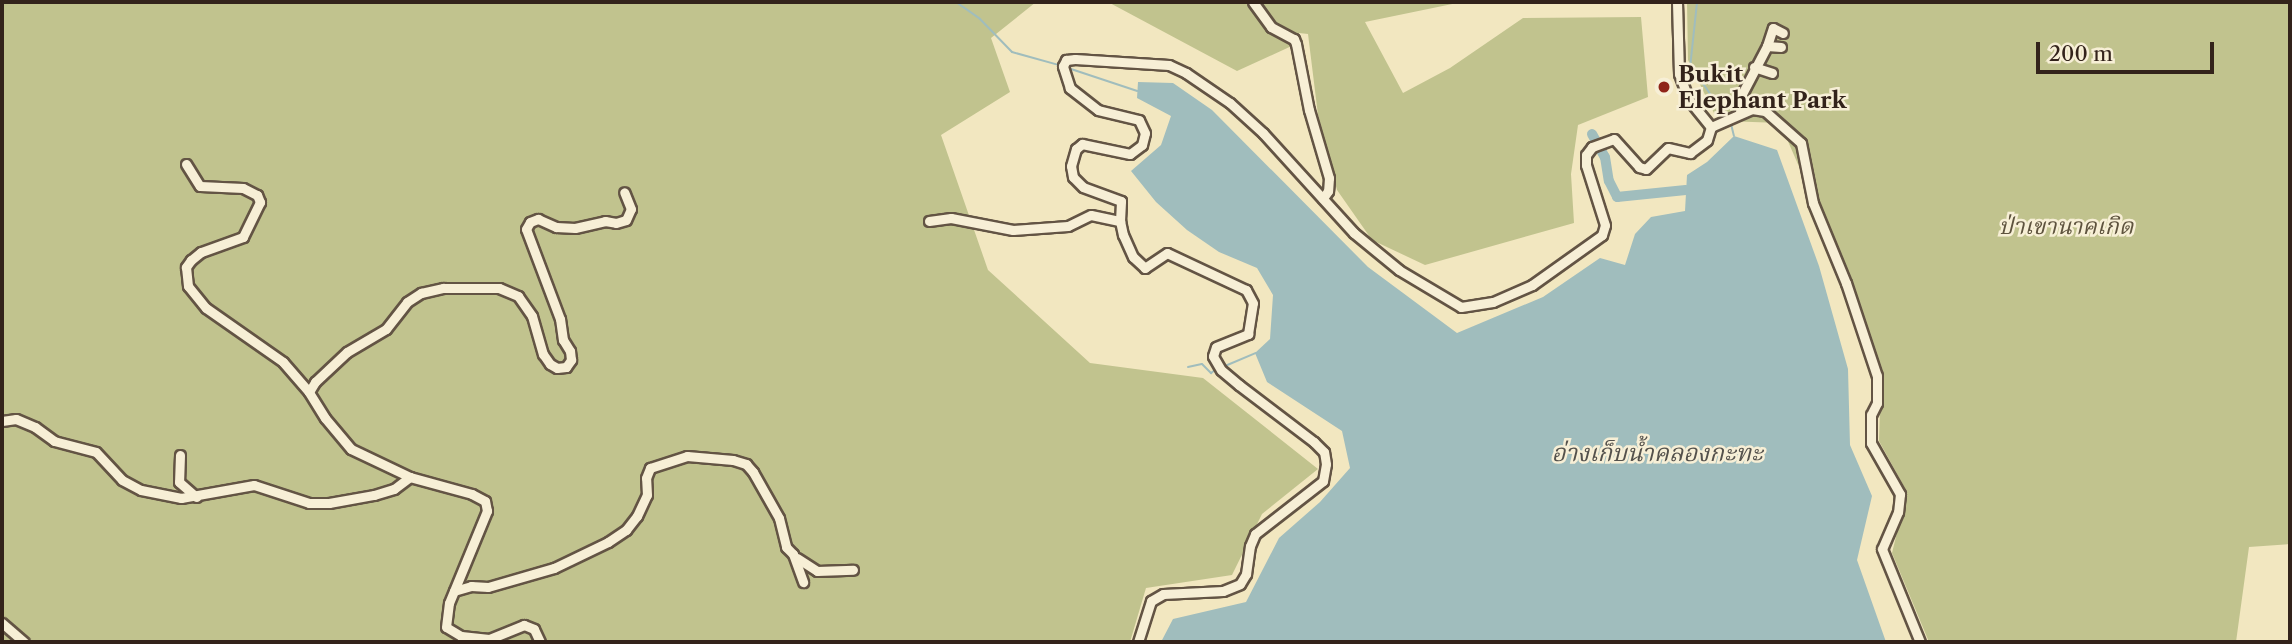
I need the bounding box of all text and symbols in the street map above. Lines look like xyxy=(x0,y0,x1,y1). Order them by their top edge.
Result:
scale bar xyxy=(2040,28,2218,72)
text: 200 m xyxy=(2049,41,2113,66)
place label: Bukit Elephant Park xyxy=(1678,60,1847,114)
marker: Bukit Elephant Park xyxy=(1656,79,1672,95)
park label: ป่าเขานาคเกิด xyxy=(1999,212,2133,240)
water label: อ่างเก็บน้ำคลองกะทะ xyxy=(1551,439,1763,467)

